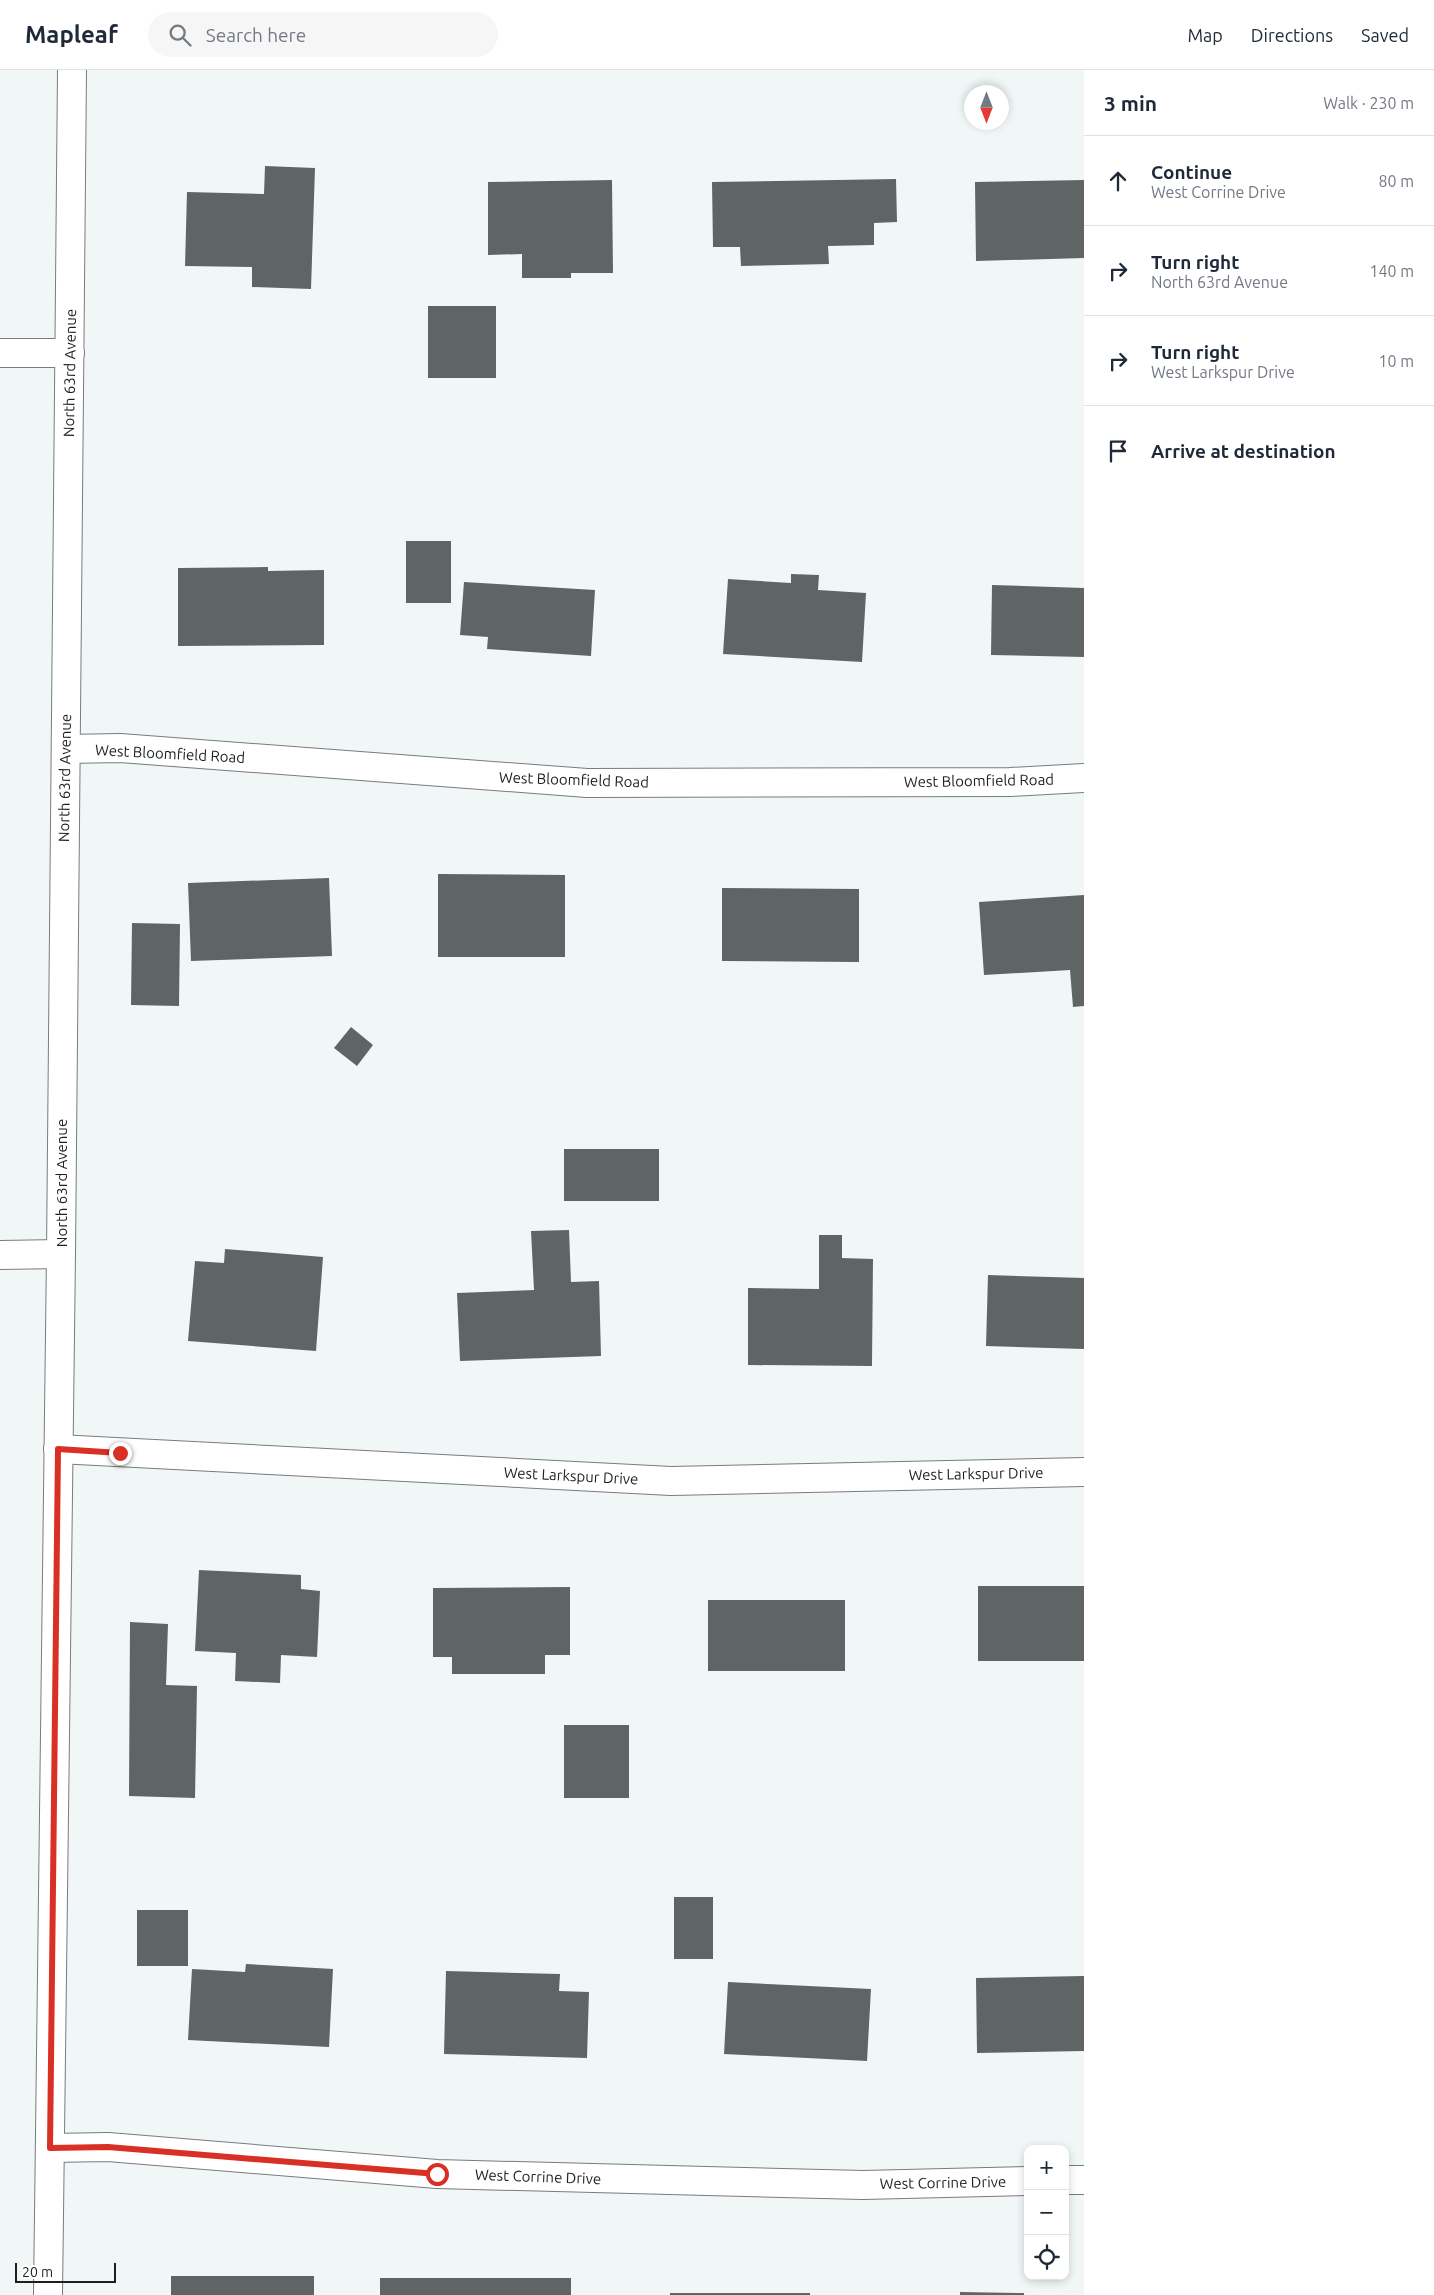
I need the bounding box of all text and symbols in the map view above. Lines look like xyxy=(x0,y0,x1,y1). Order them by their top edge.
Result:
search box xyxy=(148,12,498,57)
text: Mapleaf xyxy=(25,21,118,48)
icon: search xyxy=(166,21,194,49)
text: Search here xyxy=(206,24,306,46)
text: Map xyxy=(1187,25,1223,45)
text: Directions xyxy=(1251,25,1333,45)
text: Saved xyxy=(1361,25,1409,45)
north arrow xyxy=(964,85,1009,130)
text: 3 min xyxy=(1104,91,1157,115)
text: Walk · 230 m xyxy=(1323,94,1414,112)
text: Continue xyxy=(1151,161,1232,183)
icon: ahead xyxy=(1104,167,1132,195)
text: 80 m xyxy=(1378,172,1414,190)
text: West Corrine Drive xyxy=(1151,183,1286,201)
text: Turn right xyxy=(1151,251,1239,273)
icon: right xyxy=(1104,257,1132,285)
text: 140 m xyxy=(1369,262,1414,280)
text: North 63rd Avenue xyxy=(1151,273,1288,291)
street label: North 63rd Avenue xyxy=(60,309,79,437)
text: Turn right xyxy=(1151,341,1239,363)
icon: right xyxy=(1104,347,1132,375)
text: 10 m xyxy=(1378,352,1414,370)
text: West Larkspur Drive xyxy=(1151,363,1295,381)
icon: arrive xyxy=(1104,437,1132,465)
text: Arrive at destination xyxy=(1151,440,1336,462)
street label: North 63rd Avenue xyxy=(55,714,74,842)
street label: West Bloomfield Road xyxy=(95,741,245,766)
street label: West Bloomfield Road xyxy=(499,768,649,791)
street label: West Bloomfield Road xyxy=(904,771,1054,790)
street label: North 63rd Avenue xyxy=(53,1119,70,1247)
route end xyxy=(109,1442,132,1465)
street label: West Larkspur Drive xyxy=(503,1463,639,1488)
street label: West Larkspur Drive xyxy=(908,1464,1044,1483)
map controls xyxy=(1024,2145,1069,2280)
button: + xyxy=(1024,2145,1069,2190)
route start xyxy=(426,2163,449,2186)
street label: West Corrine Drive xyxy=(475,2166,602,2187)
street label: West Corrine Drive xyxy=(880,2173,1006,2192)
button: − xyxy=(1024,2190,1069,2235)
button: locate xyxy=(1024,2235,1069,2280)
scale bar xyxy=(15,2260,116,2283)
text: 20 m xyxy=(22,2264,53,2280)

